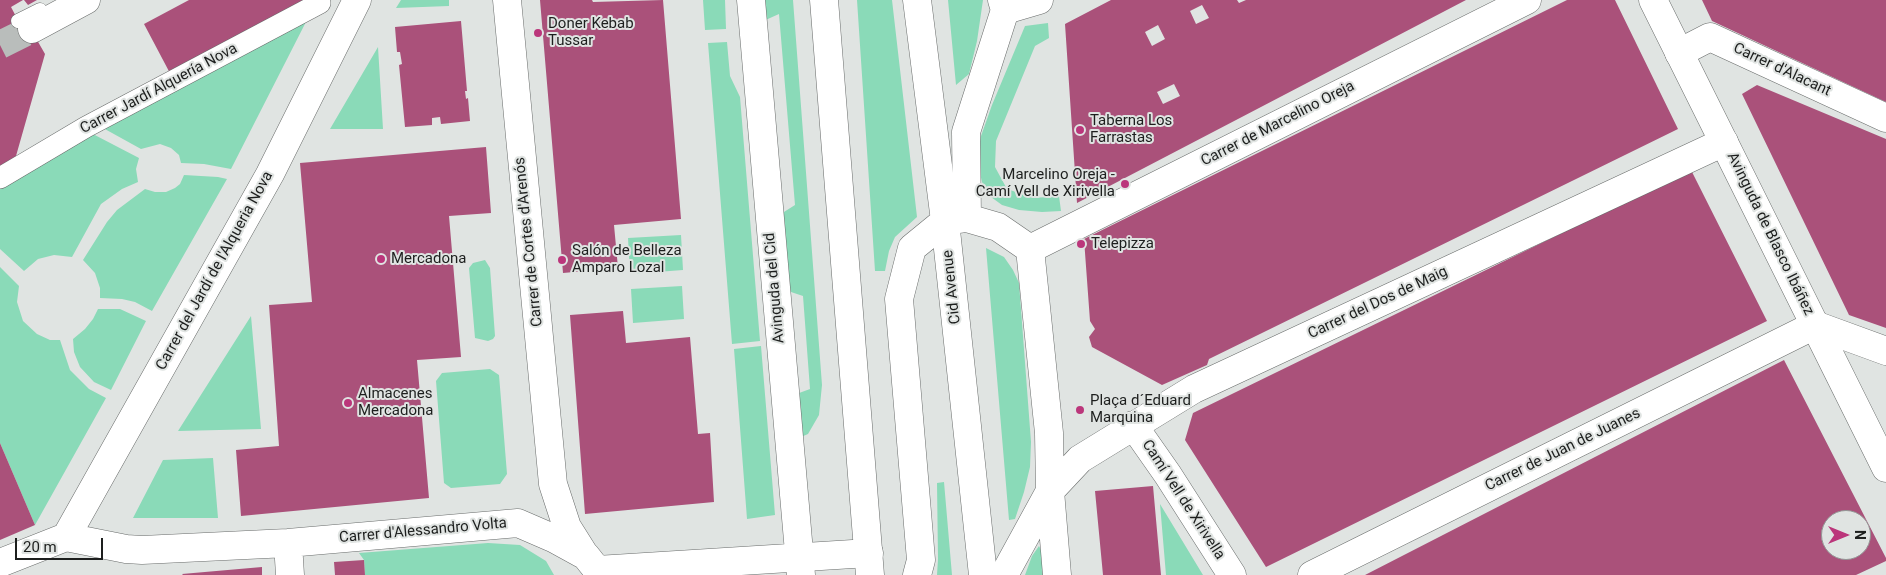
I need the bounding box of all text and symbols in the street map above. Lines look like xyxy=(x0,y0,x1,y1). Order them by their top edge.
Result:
place label: Doner Kebab Tussar xyxy=(548,15,634,50)
marker: Doner Kebab Tussar xyxy=(532,27,544,39)
street label: Carrer Jardí Alquería Nova xyxy=(77,40,241,138)
street label: Carrer d'Alacant xyxy=(1730,40,1834,100)
street label: Carrer de Marcelino Oreja xyxy=(1198,77,1358,171)
place label: Taberna Los Farrastas xyxy=(1090,112,1172,147)
marker: Taberna Los Farrastas xyxy=(1074,124,1086,136)
street label: Avinguda de Blasco Ibáñez xyxy=(1723,150,1817,318)
street label: Carrer de Cortes d'Arenós xyxy=(511,156,547,328)
place label: Marcelino Oreja - Camí Vell de Xirivella xyxy=(976,166,1115,201)
street label: Carrer del Jardí de l'Alqueria Nova xyxy=(153,168,277,374)
marker: Marcelino Oreja - Camí Vell de Xirivella xyxy=(1119,178,1131,190)
street label: Avinguda del Cid xyxy=(761,232,789,344)
place label: Telepizza xyxy=(1091,235,1154,253)
marker: Telepizza xyxy=(1075,238,1087,250)
place label: Salón de Belleza Amparo Lozal xyxy=(572,242,682,277)
street label: Cid Avenue xyxy=(939,249,965,325)
place label: Mercadona xyxy=(391,250,466,268)
marker: Mercadona xyxy=(375,253,387,265)
marker: Salón de Belleza Amparo Lozal xyxy=(556,254,568,266)
street label: Carrer del Dos de Maig xyxy=(1305,263,1451,343)
place label: Almacenes Mercadona xyxy=(358,385,433,420)
place label: Plaça d´Eduard Marquina xyxy=(1090,392,1191,427)
marker: Almacenes Mercadona xyxy=(342,397,354,409)
marker: Plaça d´Eduard Marquina xyxy=(1074,404,1086,416)
street label: Carrer de Juan de Juanes xyxy=(1482,405,1644,495)
street label: Camí Vell de Xirivella xyxy=(1138,437,1228,563)
north arrow xyxy=(1821,510,1871,560)
street label: Carrer d'Alessandro Volta xyxy=(338,515,508,547)
scale bar xyxy=(18,528,105,560)
text: N xyxy=(1852,530,1868,540)
text: 20 m xyxy=(23,538,57,556)

